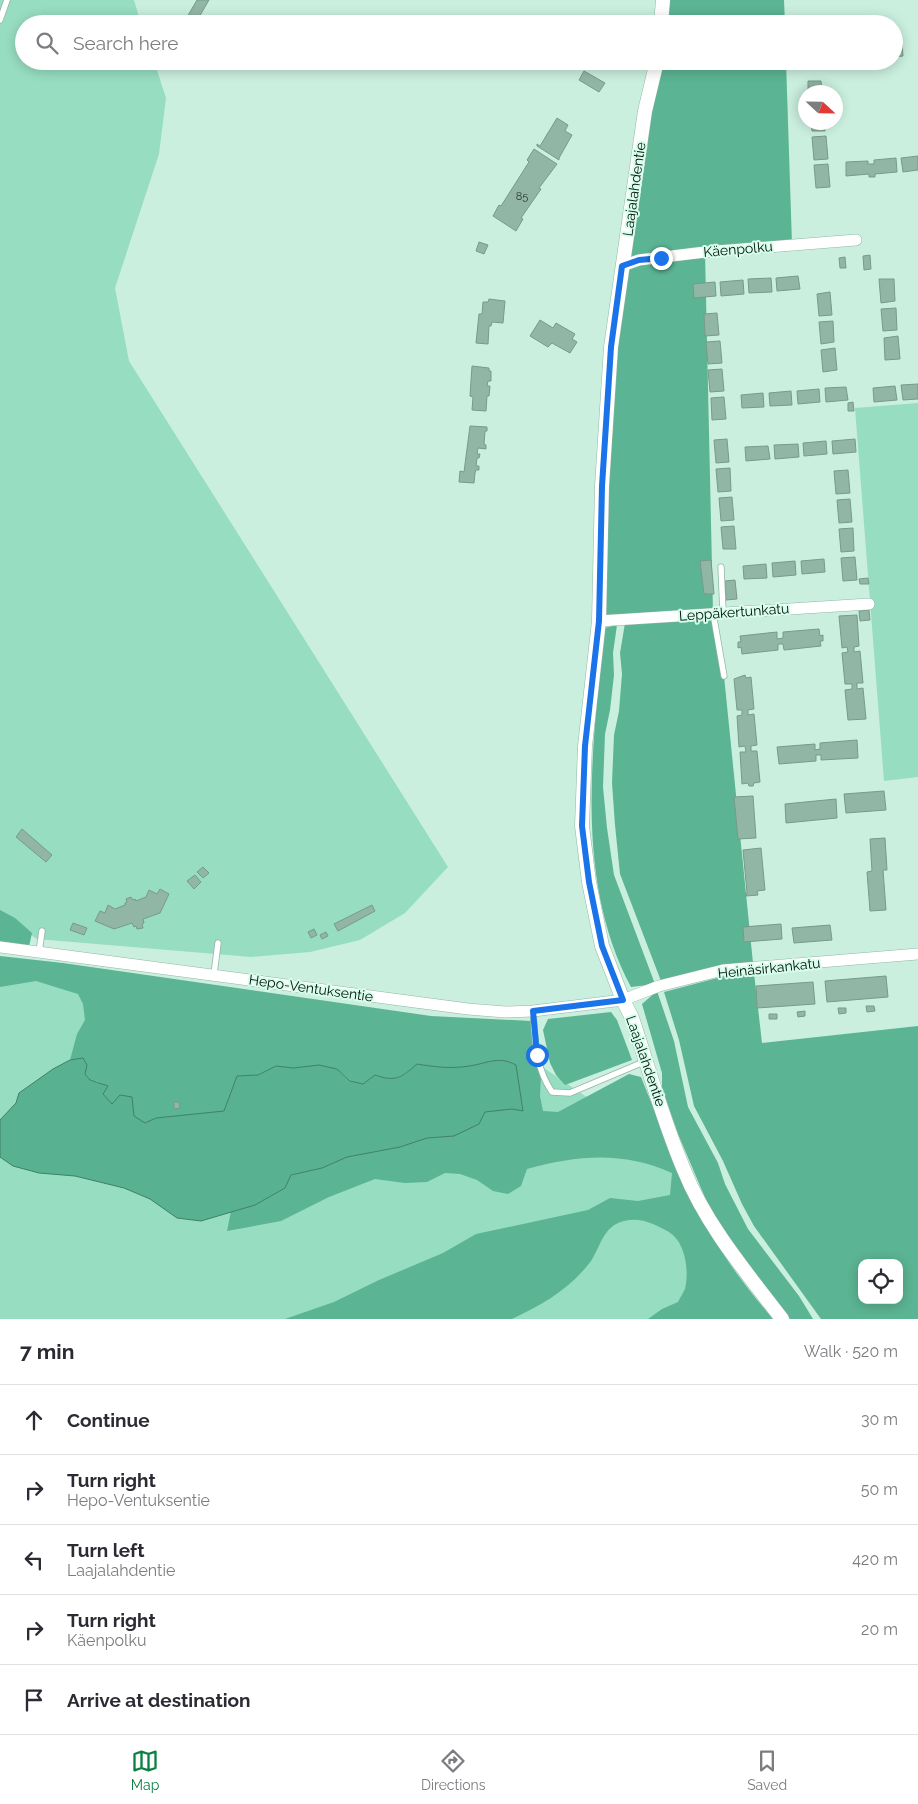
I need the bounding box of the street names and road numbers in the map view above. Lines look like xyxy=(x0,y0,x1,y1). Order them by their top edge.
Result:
street label: Laajalahdentie xyxy=(619,141,649,237)
street label: Käenpolku xyxy=(703,238,773,260)
street label: Leppäkertunkatu xyxy=(678,600,790,624)
street label: Heinäsirkankatu xyxy=(717,955,821,981)
street label: Hepo-Ventuksentie xyxy=(248,971,374,1005)
street label: Laajalahdentie xyxy=(623,1014,669,1108)

